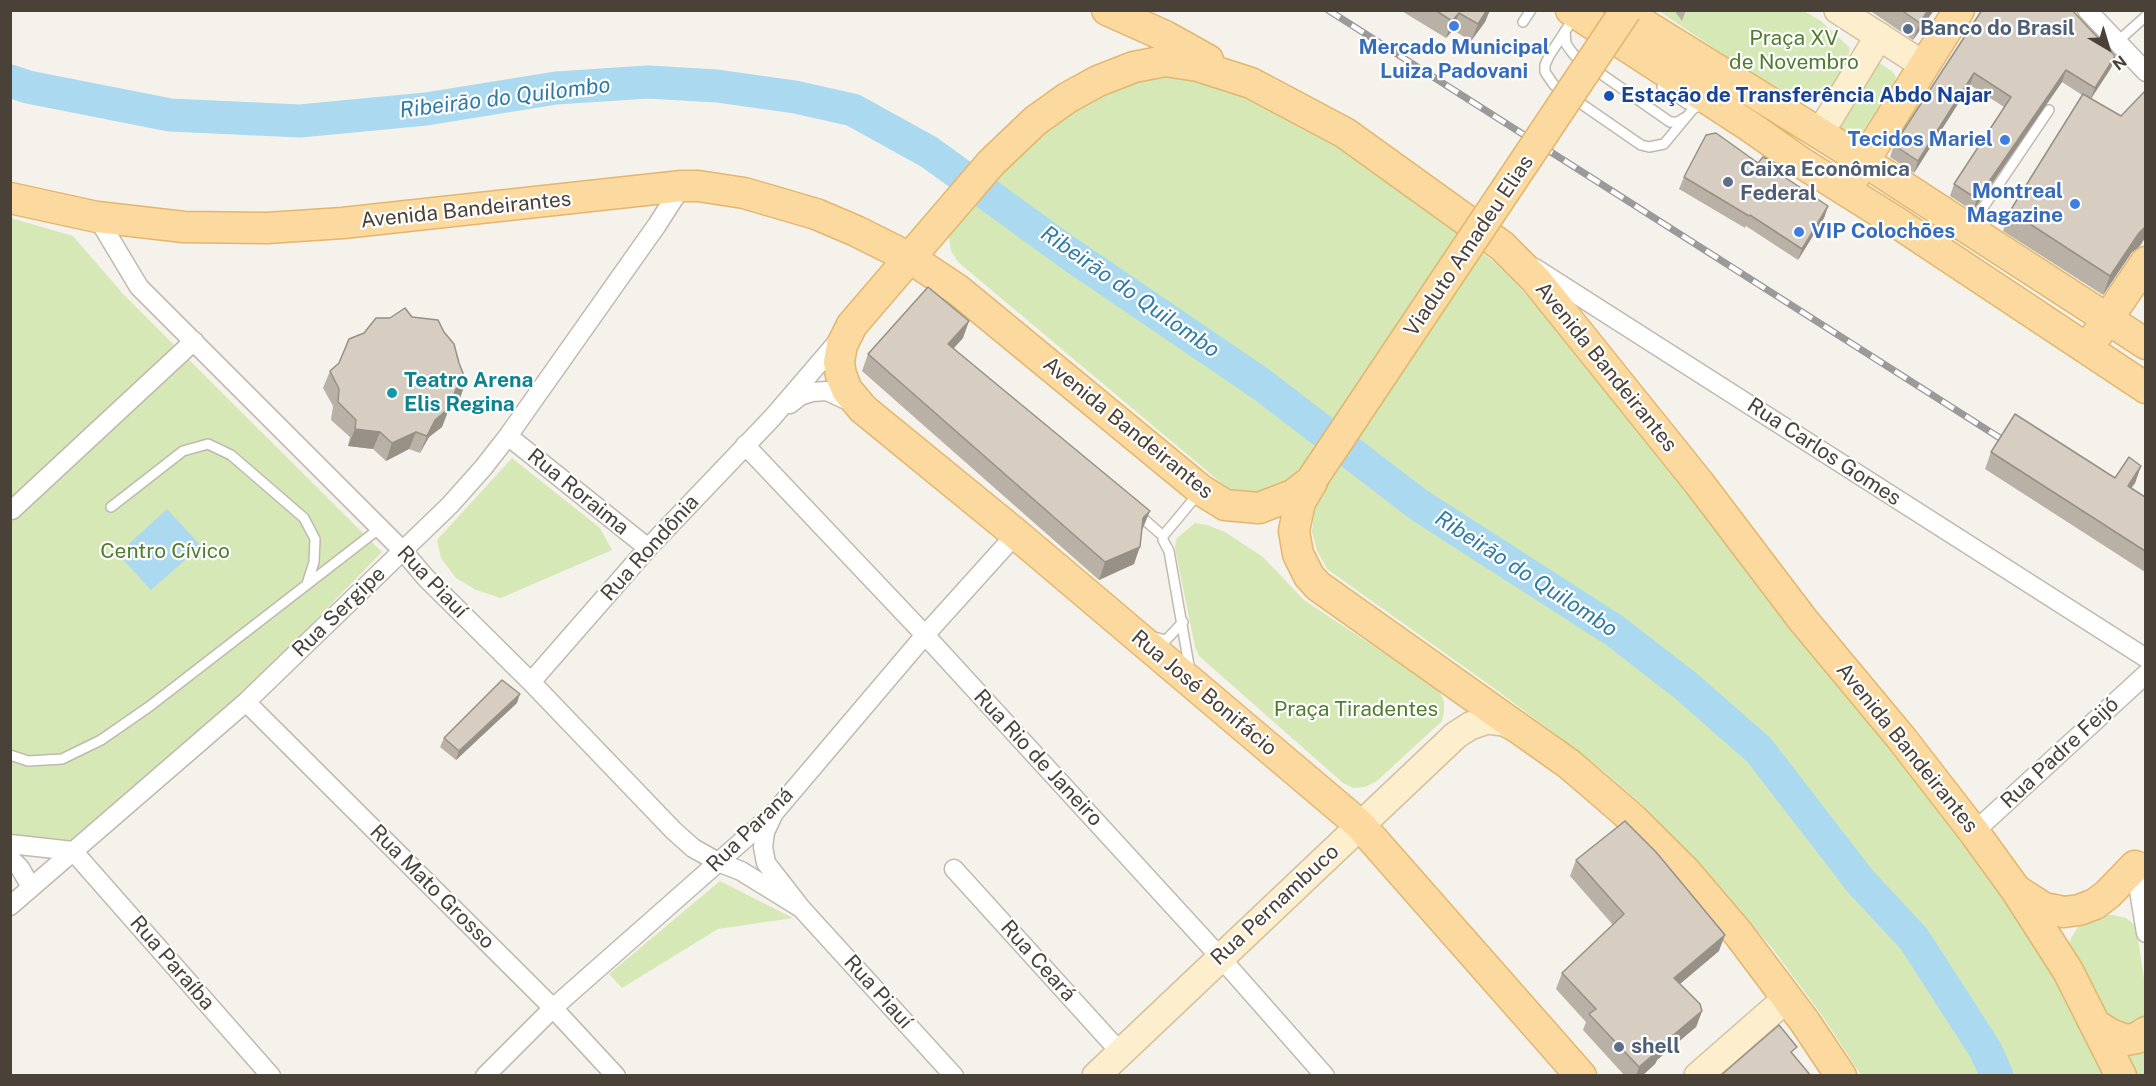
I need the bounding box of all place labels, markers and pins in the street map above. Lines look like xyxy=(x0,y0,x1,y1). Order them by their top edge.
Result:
place label: Banco do Brasil xyxy=(1920,16,2075,42)
marker: Mercado Municipal Luiza Padovani xyxy=(1447,19,1461,33)
marker: Banco do Brasil xyxy=(1901,22,1915,36)
place label: Mercado Municipal Luiza Padovani xyxy=(1358,35,1550,85)
place label: Estação de Transferência Abdo Najar xyxy=(1621,83,1992,109)
marker: Estação de Transferência Abdo Najar xyxy=(1602,89,1616,103)
place label: Tecidos Mariel xyxy=(1847,127,1993,153)
marker: Tecidos Mariel xyxy=(1998,133,2012,147)
place label: Caixa Econômica Federal xyxy=(1740,157,1910,207)
marker: Caixa Econômica Federal xyxy=(1721,175,1735,189)
place label: Montreal Magazine xyxy=(1967,179,2063,229)
marker: Montreal Magazine xyxy=(2068,197,2082,211)
place label: VIP Colochões xyxy=(1811,219,1955,245)
marker: VIP Colochões xyxy=(1792,225,1806,239)
place label: Teatro Arena Elis Regina xyxy=(404,368,533,418)
marker: Teatro Arena Elis Regina xyxy=(385,386,399,400)
place label: shell xyxy=(1631,1034,1680,1060)
marker: shell xyxy=(1612,1040,1626,1054)

